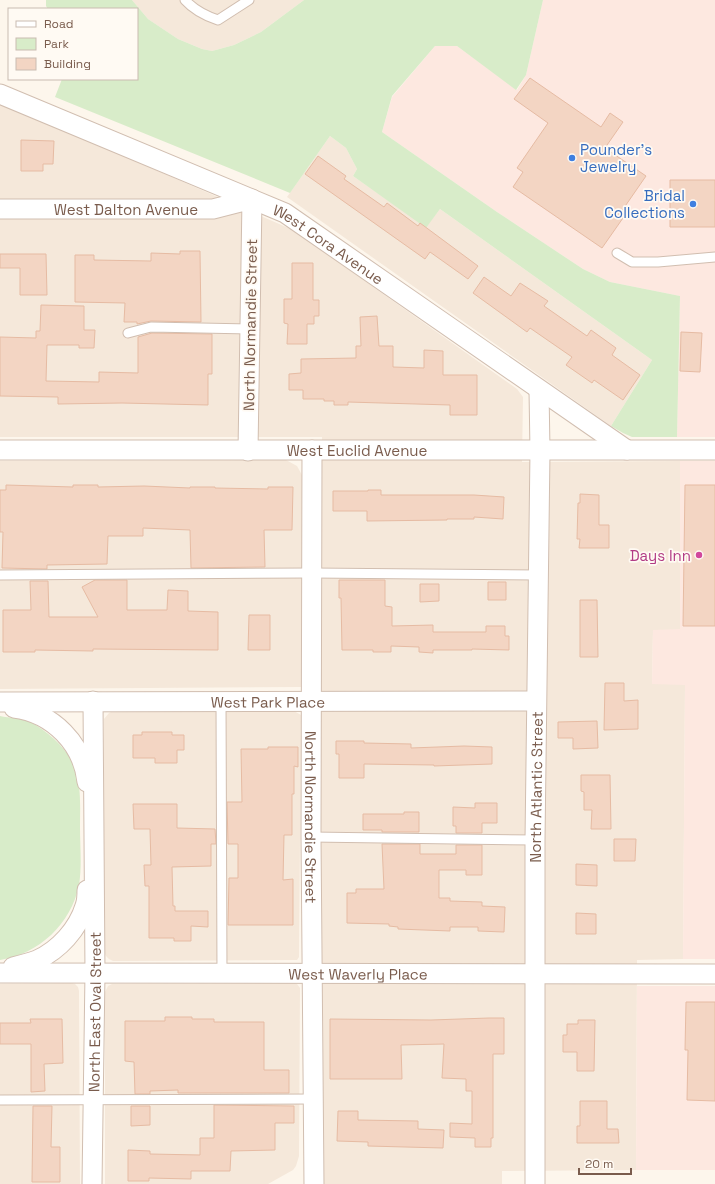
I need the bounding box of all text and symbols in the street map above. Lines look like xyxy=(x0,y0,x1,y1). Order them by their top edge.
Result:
legend xyxy=(8,8,138,80)
text: Road xyxy=(44,16,73,32)
text: Park xyxy=(44,36,69,52)
text: Building xyxy=(44,56,91,72)
place label: Pounder's Jewelry xyxy=(580,140,652,176)
marker: Pounder's Jewelry xyxy=(567,153,577,163)
place label: Bridal Collections xyxy=(604,186,685,222)
marker: Bridal Collections xyxy=(688,199,698,209)
street label: West Dalton Avenue xyxy=(54,200,198,219)
street label: West Cora Avenue xyxy=(270,200,388,288)
street label: North Normandie Street xyxy=(239,239,261,411)
street label: West Euclid Avenue xyxy=(287,441,427,460)
place label: Days Inn xyxy=(630,546,691,565)
marker: Days Inn xyxy=(694,550,704,560)
street label: West Park Place xyxy=(211,692,325,711)
street label: North Atlantic Street xyxy=(526,711,546,863)
street label: North Normandie Street xyxy=(301,731,321,903)
street label: North East Oval Street xyxy=(84,932,105,1092)
street label: West Waverly Place xyxy=(288,964,428,983)
scale bar xyxy=(579,1150,631,1176)
text: 20 m xyxy=(585,1156,613,1172)

